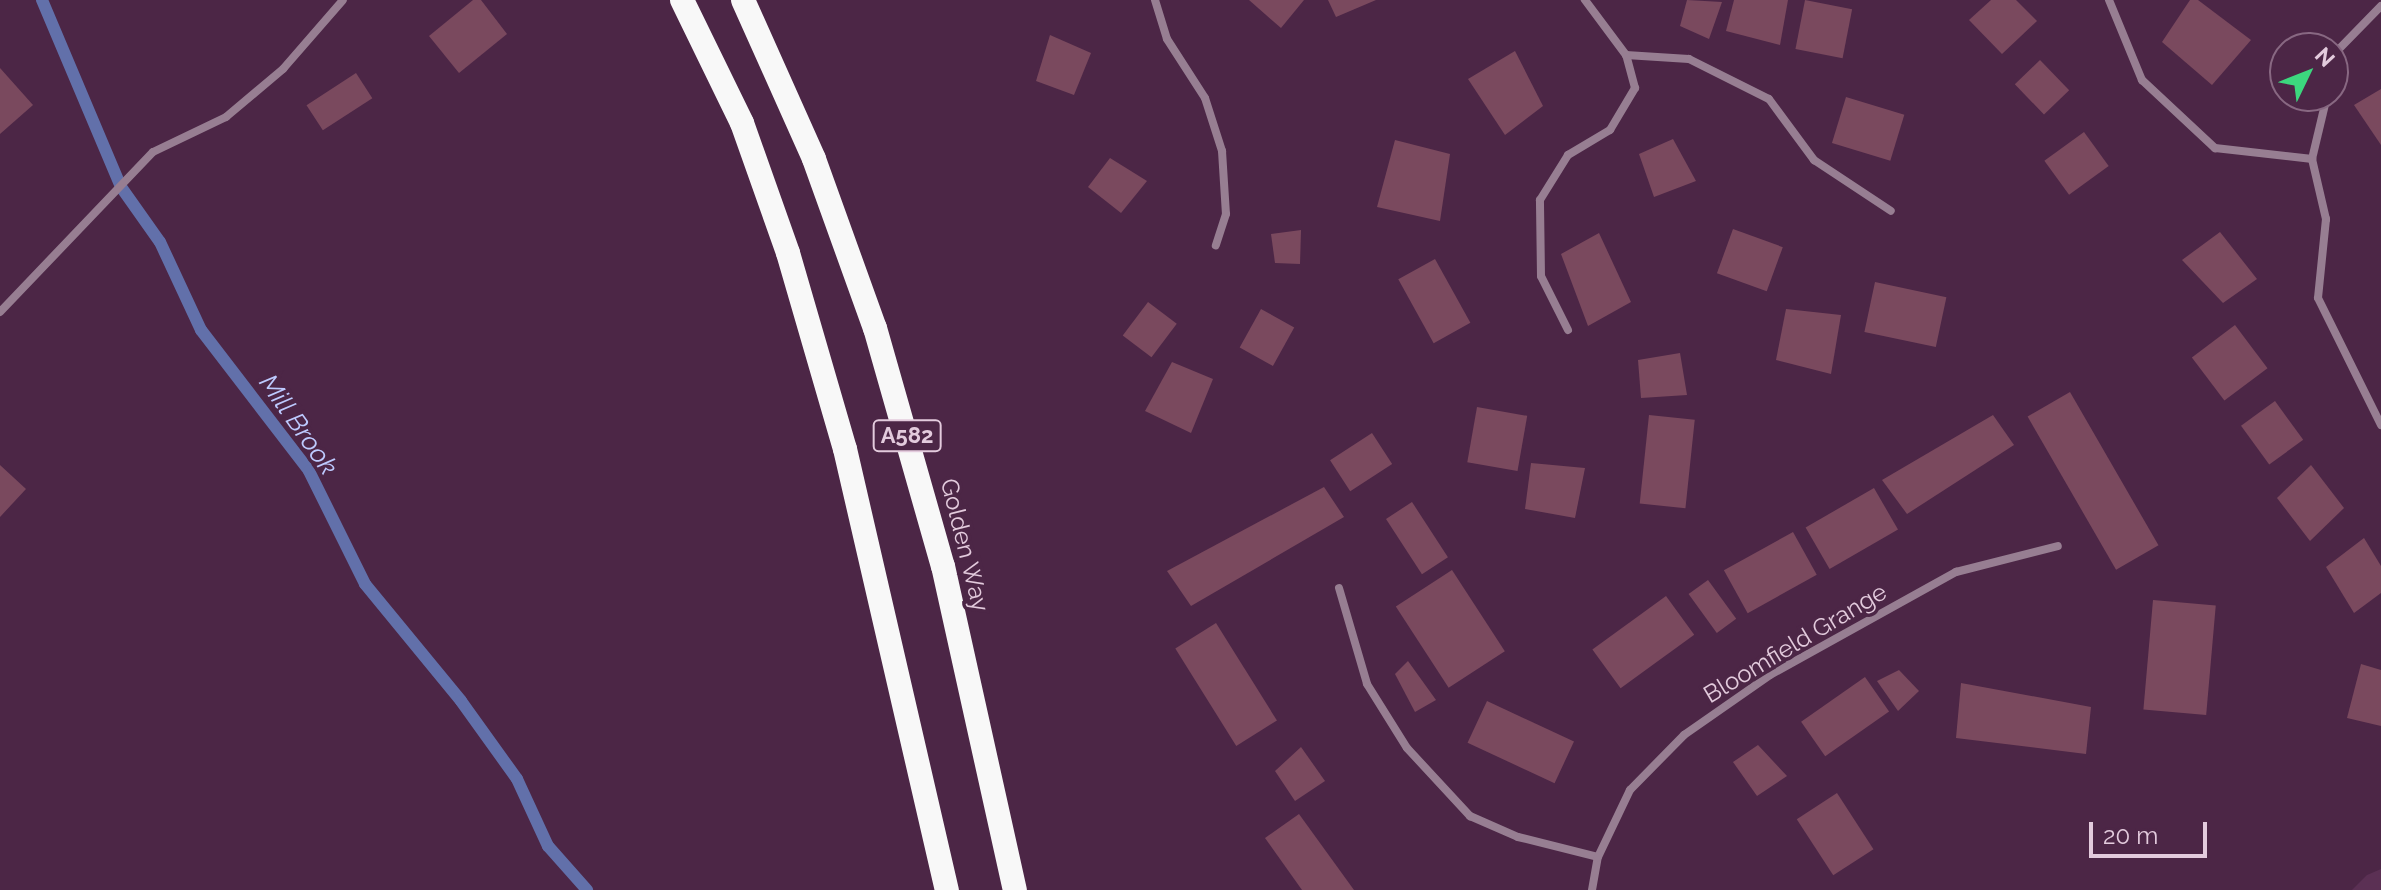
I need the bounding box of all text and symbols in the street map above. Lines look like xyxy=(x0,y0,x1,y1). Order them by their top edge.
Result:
north arrow xyxy=(2269,32,2349,112)
text: N xyxy=(2310,42,2340,72)
water label: Mill Brook xyxy=(252,368,344,482)
road number: A582 xyxy=(871,418,943,454)
street label: Golden Way xyxy=(934,475,996,615)
street label: Bloomfield Grange xyxy=(1698,577,1892,709)
scale bar xyxy=(2093,806,2211,856)
text: 20 m xyxy=(2103,821,2158,850)

